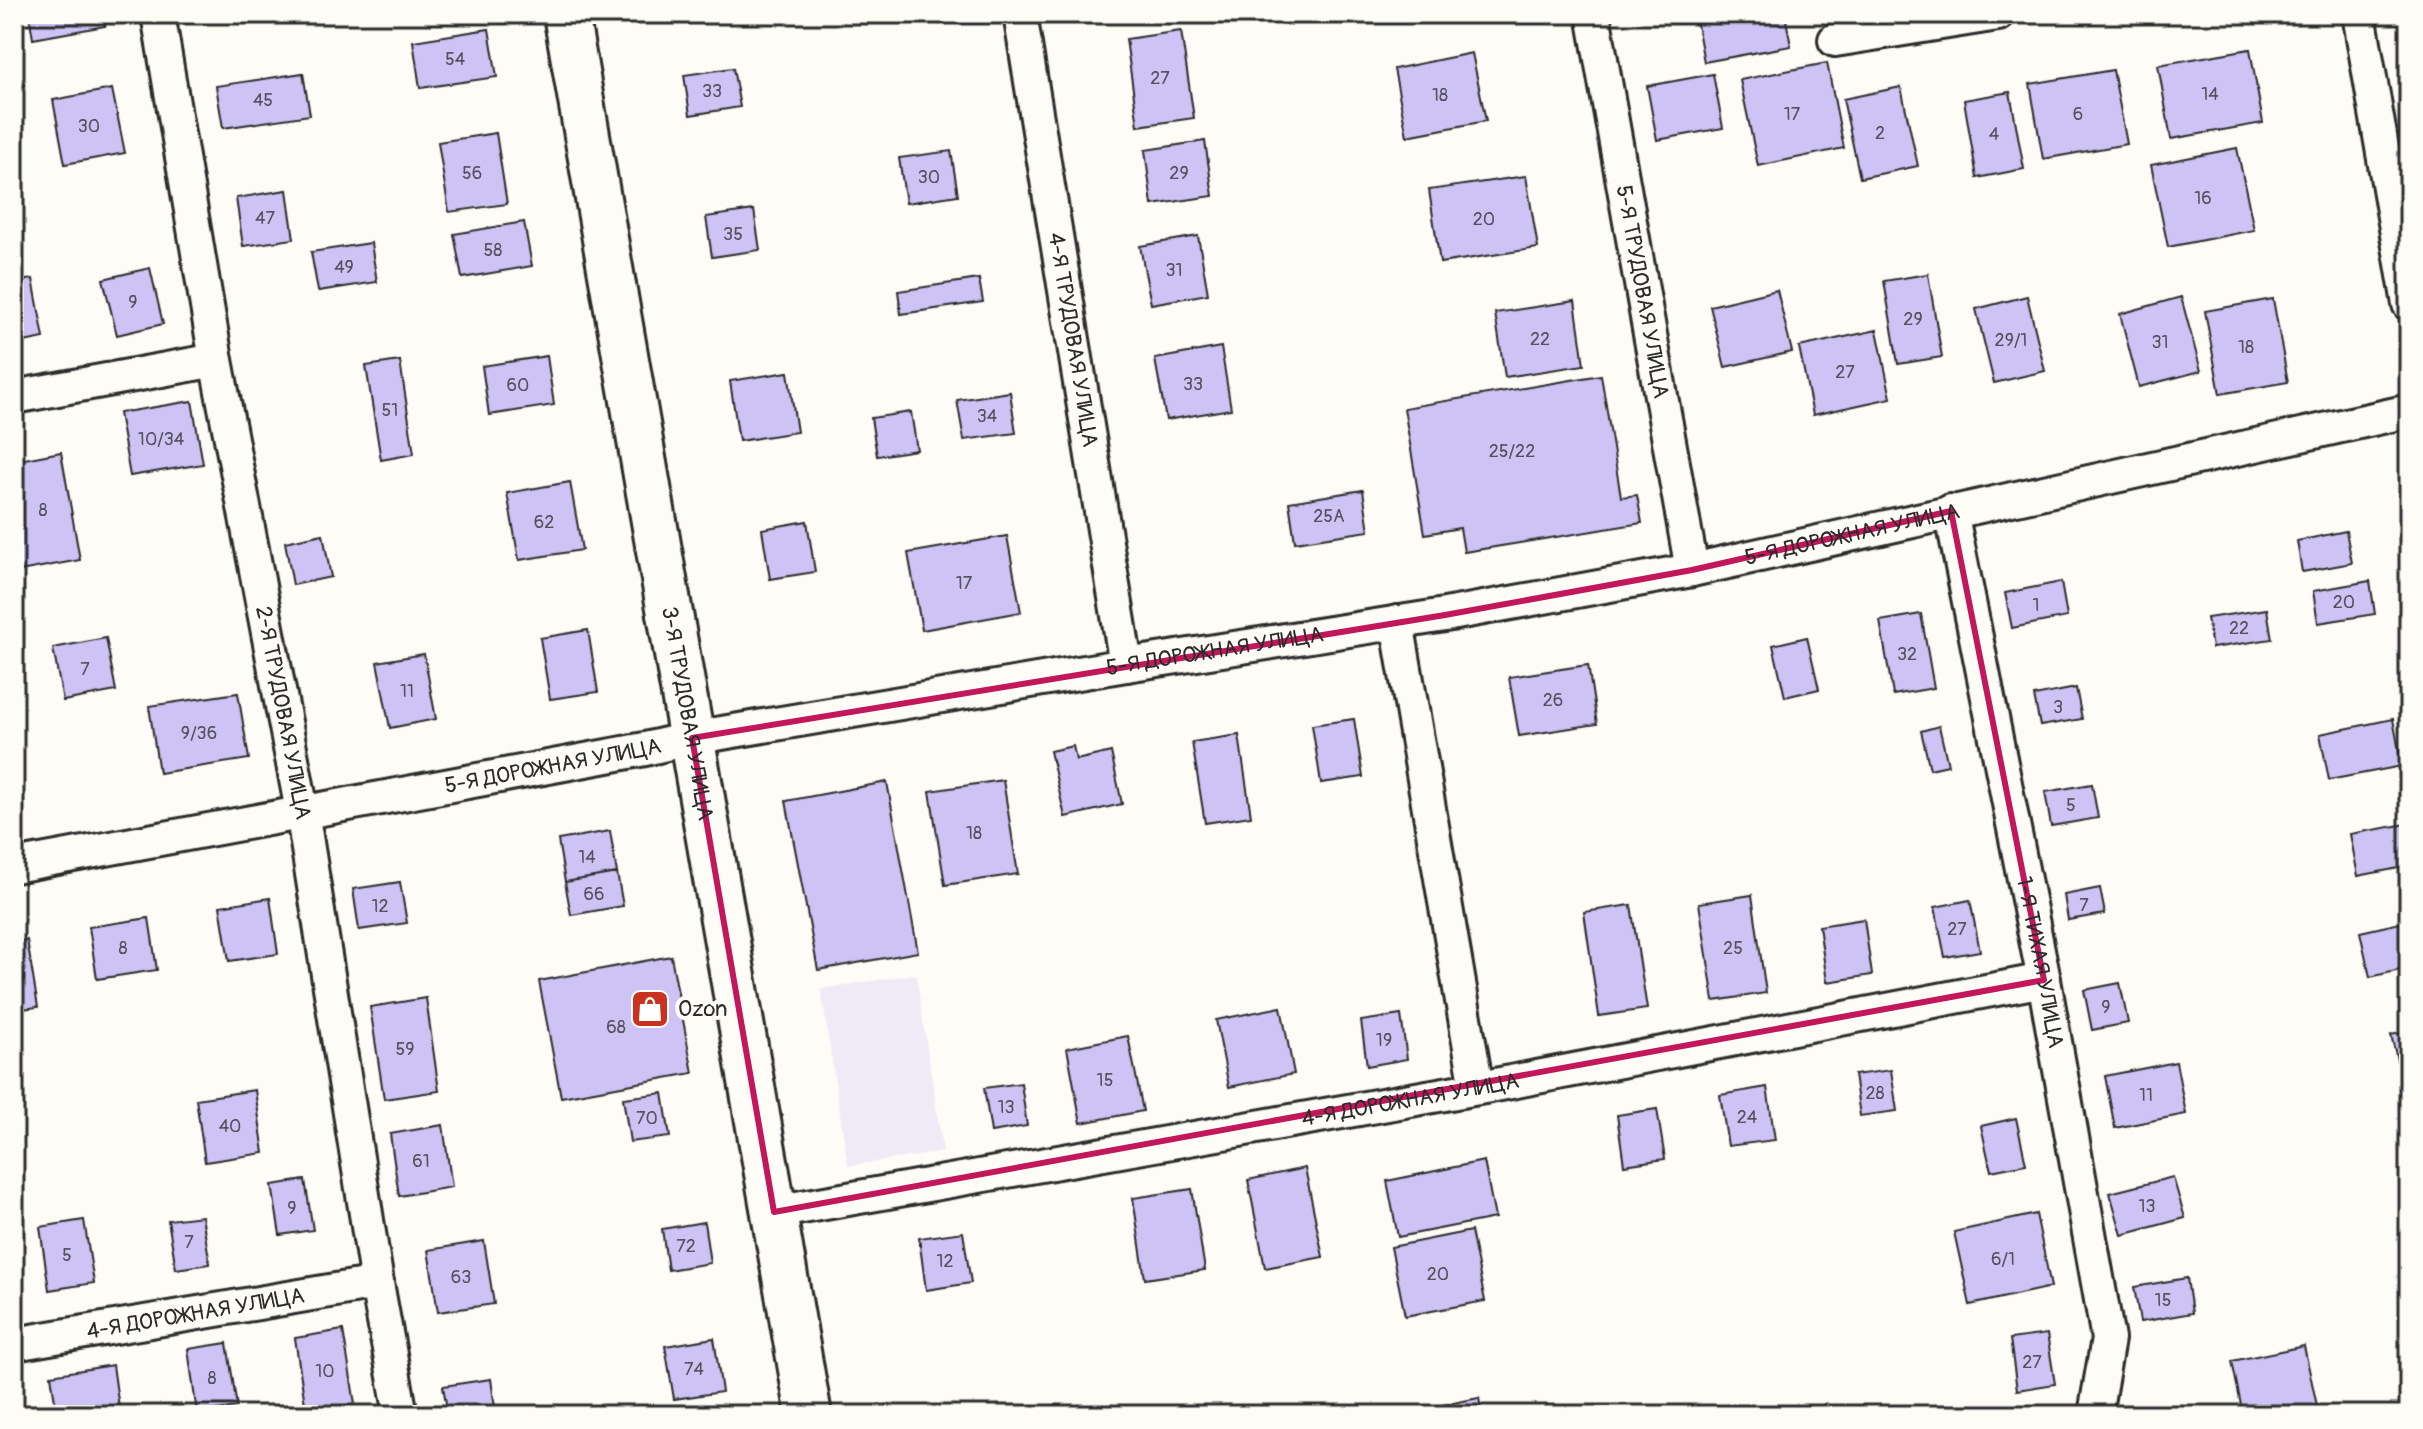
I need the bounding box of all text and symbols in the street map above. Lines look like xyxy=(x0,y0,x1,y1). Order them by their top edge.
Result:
house number: 54 xyxy=(445,48,466,71)
house number: 27 xyxy=(1150,67,1170,90)
house number: 33 xyxy=(702,80,722,103)
house number: 14 xyxy=(2201,83,2219,106)
house number: 18 xyxy=(1432,84,1448,107)
house number: 45 xyxy=(253,89,273,112)
house number: 17 xyxy=(1784,103,1801,126)
house number: 6 xyxy=(2073,103,2083,126)
house number: 30 xyxy=(78,115,100,138)
house number: 2 xyxy=(1875,122,1885,145)
house number: 4 xyxy=(1989,123,2000,146)
house number: 56 xyxy=(462,162,482,185)
house number: 29 xyxy=(1169,162,1189,185)
house number: 30 xyxy=(918,166,940,189)
street label: 5-Я ТРУДОВАЯ УЛИЦА xyxy=(1610,183,1675,400)
house number: 16 xyxy=(2194,187,2212,210)
house number: 47 xyxy=(255,207,275,230)
house number: 20 xyxy=(1473,208,1495,231)
house number: 35 xyxy=(723,223,743,246)
street label: 4-Я ТРУДОВАЯ УЛИЦА xyxy=(1042,230,1104,449)
house number: 58 xyxy=(484,239,502,262)
house number: 49 xyxy=(334,256,354,279)
house number: 31 xyxy=(1165,259,1183,282)
house number: 9 xyxy=(128,291,138,314)
house number: 29 xyxy=(1903,308,1923,331)
house number: 22 xyxy=(1530,328,1550,351)
house number: 29/1 xyxy=(1995,329,2027,352)
house number: 31 xyxy=(2151,331,2169,354)
house number: 18 xyxy=(2238,336,2254,359)
house number: 27 xyxy=(1835,361,1855,384)
house number: 33 xyxy=(1183,373,1203,396)
house number: 60 xyxy=(507,374,529,397)
house number: 51 xyxy=(382,399,398,422)
house number: 34 xyxy=(977,405,998,428)
house number: 10/34 xyxy=(138,428,185,451)
house number: 25/22 xyxy=(1489,440,1535,463)
street label: 5-Я ДОРОЖНАЯ УЛИЦА xyxy=(1742,497,1962,572)
house number: 8 xyxy=(38,499,48,522)
house number: 25А xyxy=(1313,505,1345,528)
house number: 62 xyxy=(534,511,554,534)
house number: 17 xyxy=(956,572,973,595)
house number: 20 xyxy=(2333,591,2355,614)
house number: 1 xyxy=(2032,594,2040,617)
street label: 2-Я ТРУДОВАЯ УЛИЦА xyxy=(249,604,317,821)
street label: 3-Я ТРУДОВАЯ УЛИЦА xyxy=(655,604,720,823)
house number: 22 xyxy=(2229,617,2249,640)
street label: 5-Я ДОРОЖНАЯ УЛИЦА xyxy=(1104,620,1325,682)
house number: 32 xyxy=(1897,643,1917,666)
house number: 7 xyxy=(80,658,90,681)
house number: 11 xyxy=(400,680,414,703)
house number: 26 xyxy=(1543,689,1563,712)
house number: 3 xyxy=(2053,696,2063,719)
house number: 9/36 xyxy=(181,722,217,745)
street label: 5-Я ДОРОЖНАЯ УЛИЦА xyxy=(442,732,664,800)
house number: 5 xyxy=(2066,794,2076,817)
house number: 18 xyxy=(966,822,982,845)
house number: 14 xyxy=(578,846,596,869)
street label: 1-Я ТИХАЯ УЛИЦА xyxy=(2010,874,2070,1050)
house number: 66 xyxy=(584,883,604,906)
house number: 7 xyxy=(2079,894,2089,917)
house number: 12 xyxy=(371,895,389,918)
house number: 27 xyxy=(1947,918,1967,941)
house number: 8 xyxy=(118,937,128,960)
house number: 25 xyxy=(1723,937,1743,960)
shop icon: Ozon xyxy=(629,988,671,1030)
place label: Ozon xyxy=(678,995,727,1023)
house number: 9 xyxy=(2101,996,2111,1019)
house number: 68 xyxy=(606,1016,626,1039)
house number: 19 xyxy=(1376,1029,1392,1052)
house number: 59 xyxy=(395,1038,415,1061)
street label: 4-Я ДОРОЖНАЯ УЛИЦА xyxy=(1299,1067,1521,1133)
house number: 15 xyxy=(1097,1069,1113,1092)
house number: 28 xyxy=(1865,1082,1885,1105)
house number: 11 xyxy=(2139,1084,2153,1107)
house number: 13 xyxy=(997,1096,1015,1119)
house number: 24 xyxy=(1737,1106,1758,1129)
house number: 70 xyxy=(636,1107,658,1130)
house number: 40 xyxy=(219,1115,241,1138)
house number: 61 xyxy=(412,1150,430,1173)
house number: 13 xyxy=(2138,1195,2156,1218)
house number: 9 xyxy=(287,1197,297,1220)
house number: 7 xyxy=(184,1231,194,1254)
house number: 72 xyxy=(676,1235,696,1258)
house number: 5 xyxy=(62,1244,72,1267)
house number: 6/1 xyxy=(1991,1248,2015,1271)
house number: 12 xyxy=(936,1250,954,1273)
house number: 20 xyxy=(1427,1263,1449,1286)
house number: 63 xyxy=(451,1266,471,1289)
street label: 4-Я ДОРОЖНАЯ УЛИЦА xyxy=(85,1281,306,1346)
house number: 15 xyxy=(2155,1289,2171,1312)
house number: 27 xyxy=(2022,1351,2042,1374)
house number: 74 xyxy=(684,1358,705,1381)
house number: 10 xyxy=(315,1360,335,1383)
house number: 8 xyxy=(207,1367,217,1390)

